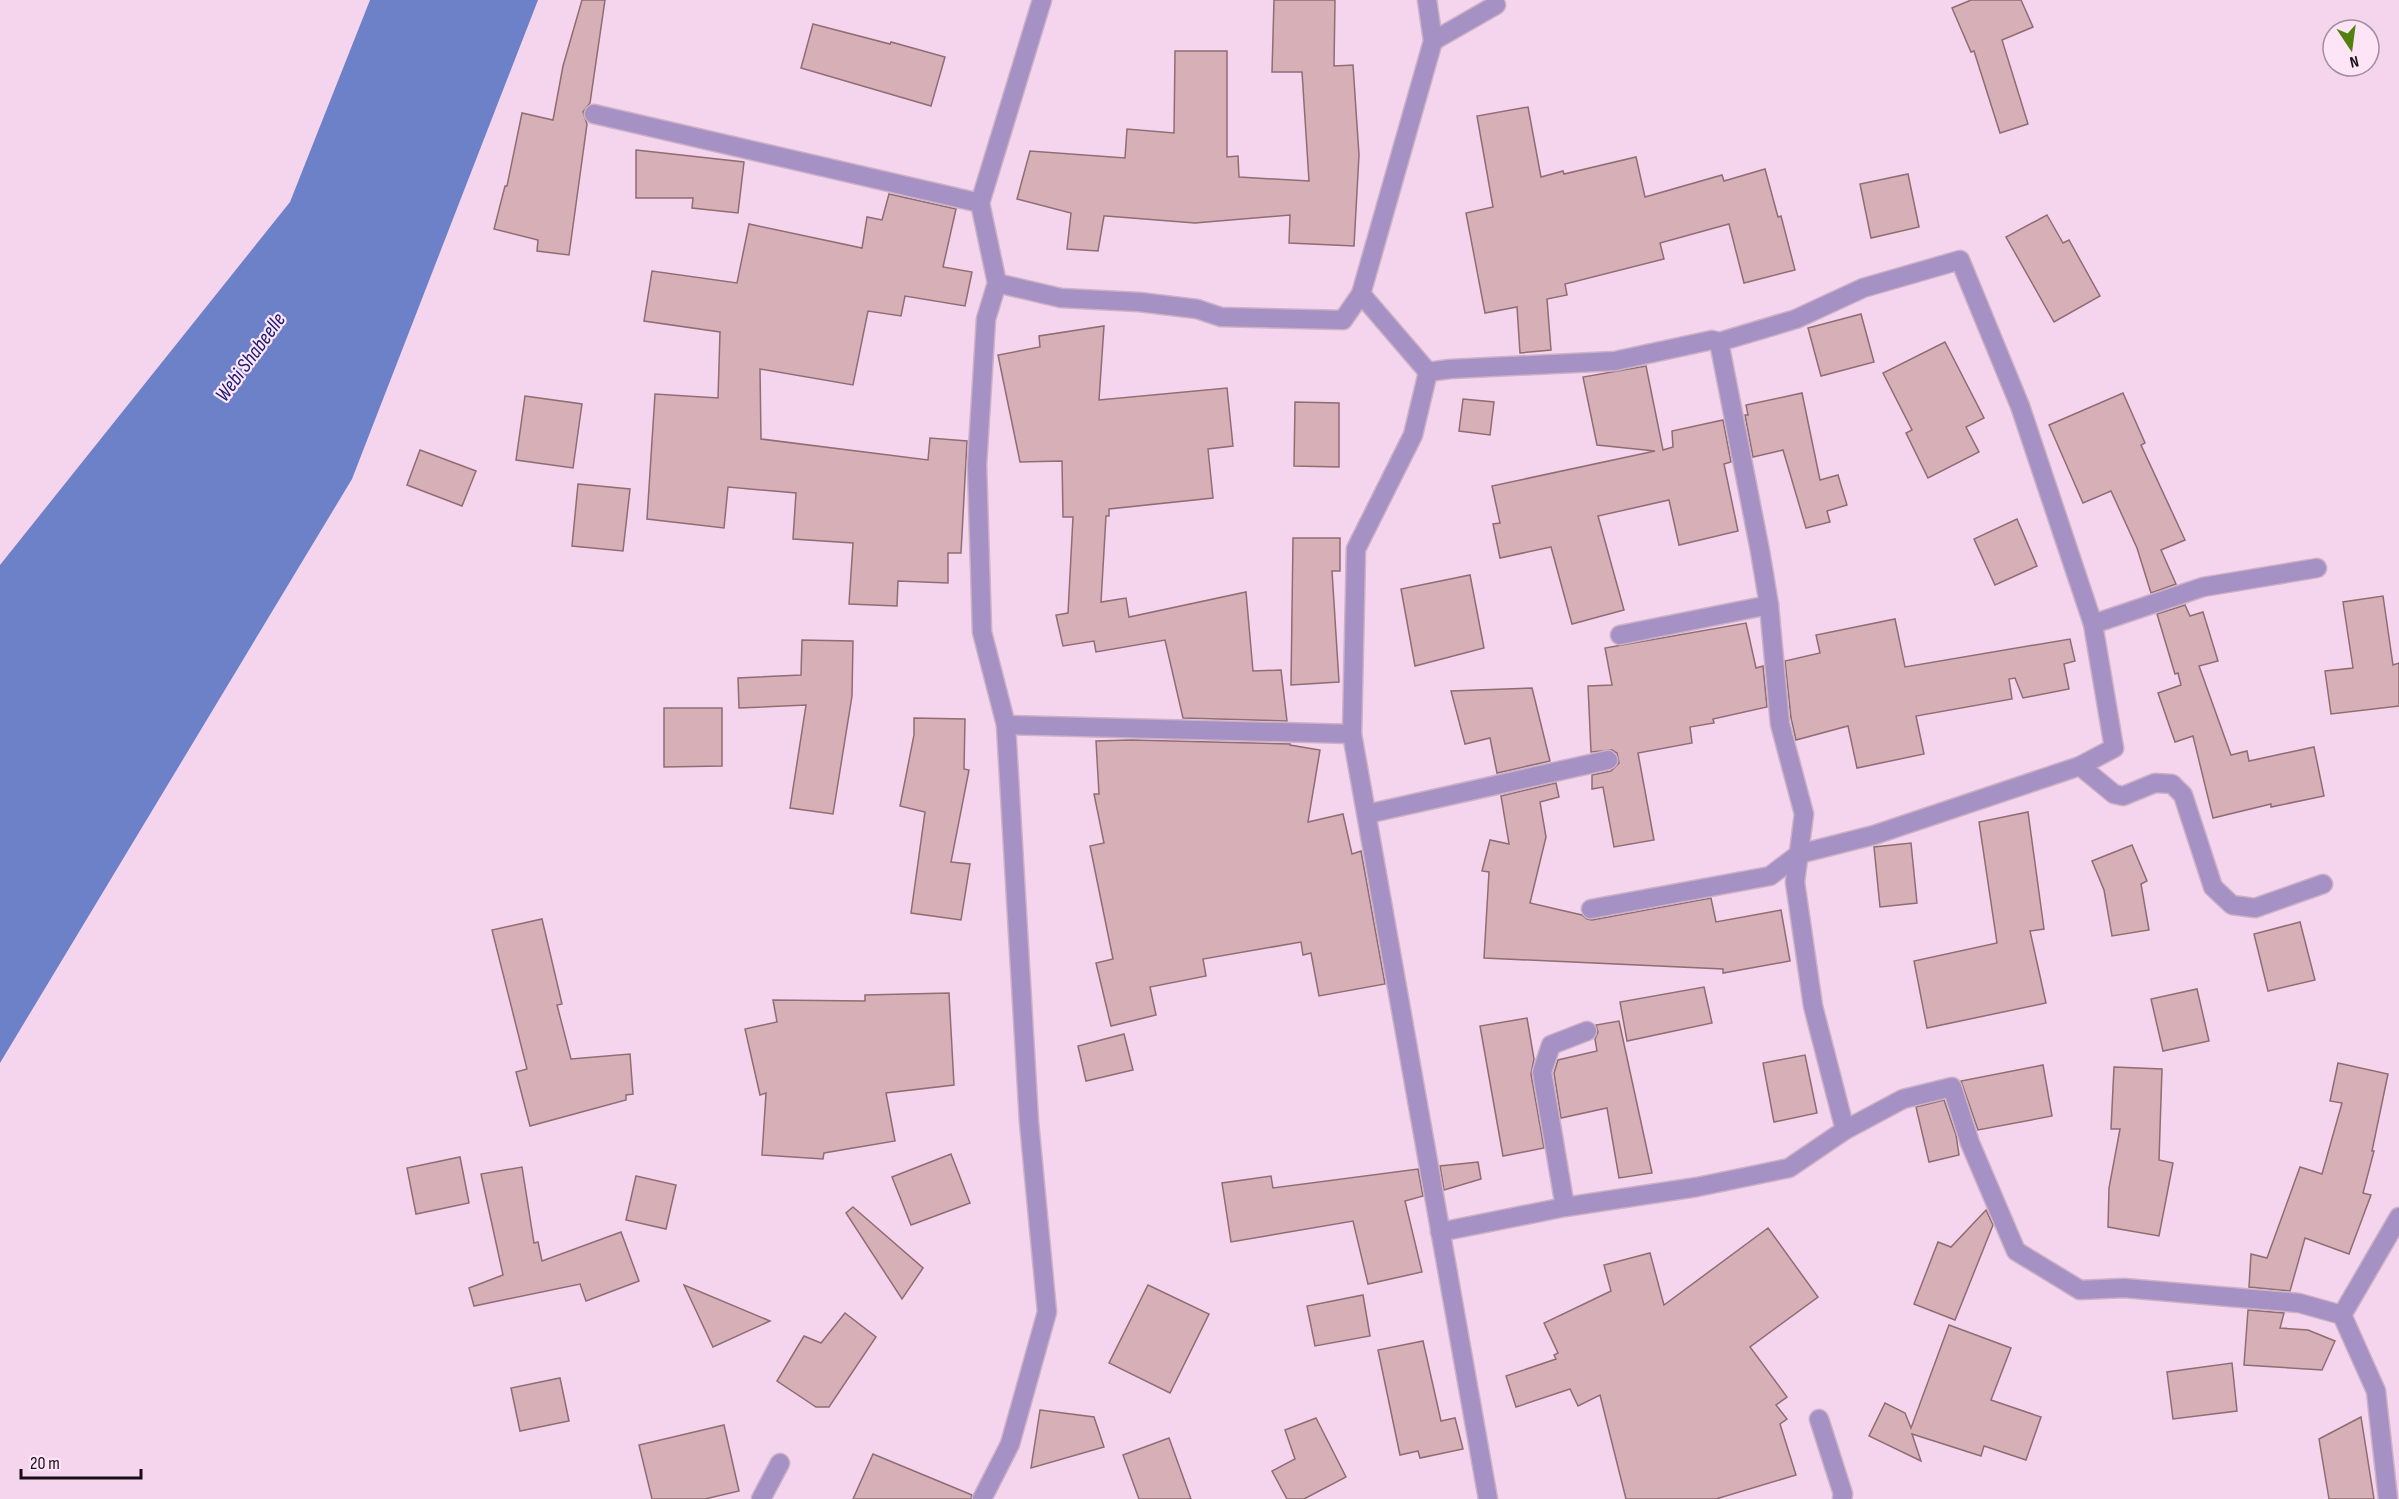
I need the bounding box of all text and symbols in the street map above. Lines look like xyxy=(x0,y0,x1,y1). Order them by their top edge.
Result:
north arrow xyxy=(2321,18,2381,78)
text: N xyxy=(2348,51,2360,71)
water label: Webi Shabeelle xyxy=(210,308,291,407)
scale bar xyxy=(21,1442,141,1480)
text: 20 m xyxy=(30,1453,60,1474)

